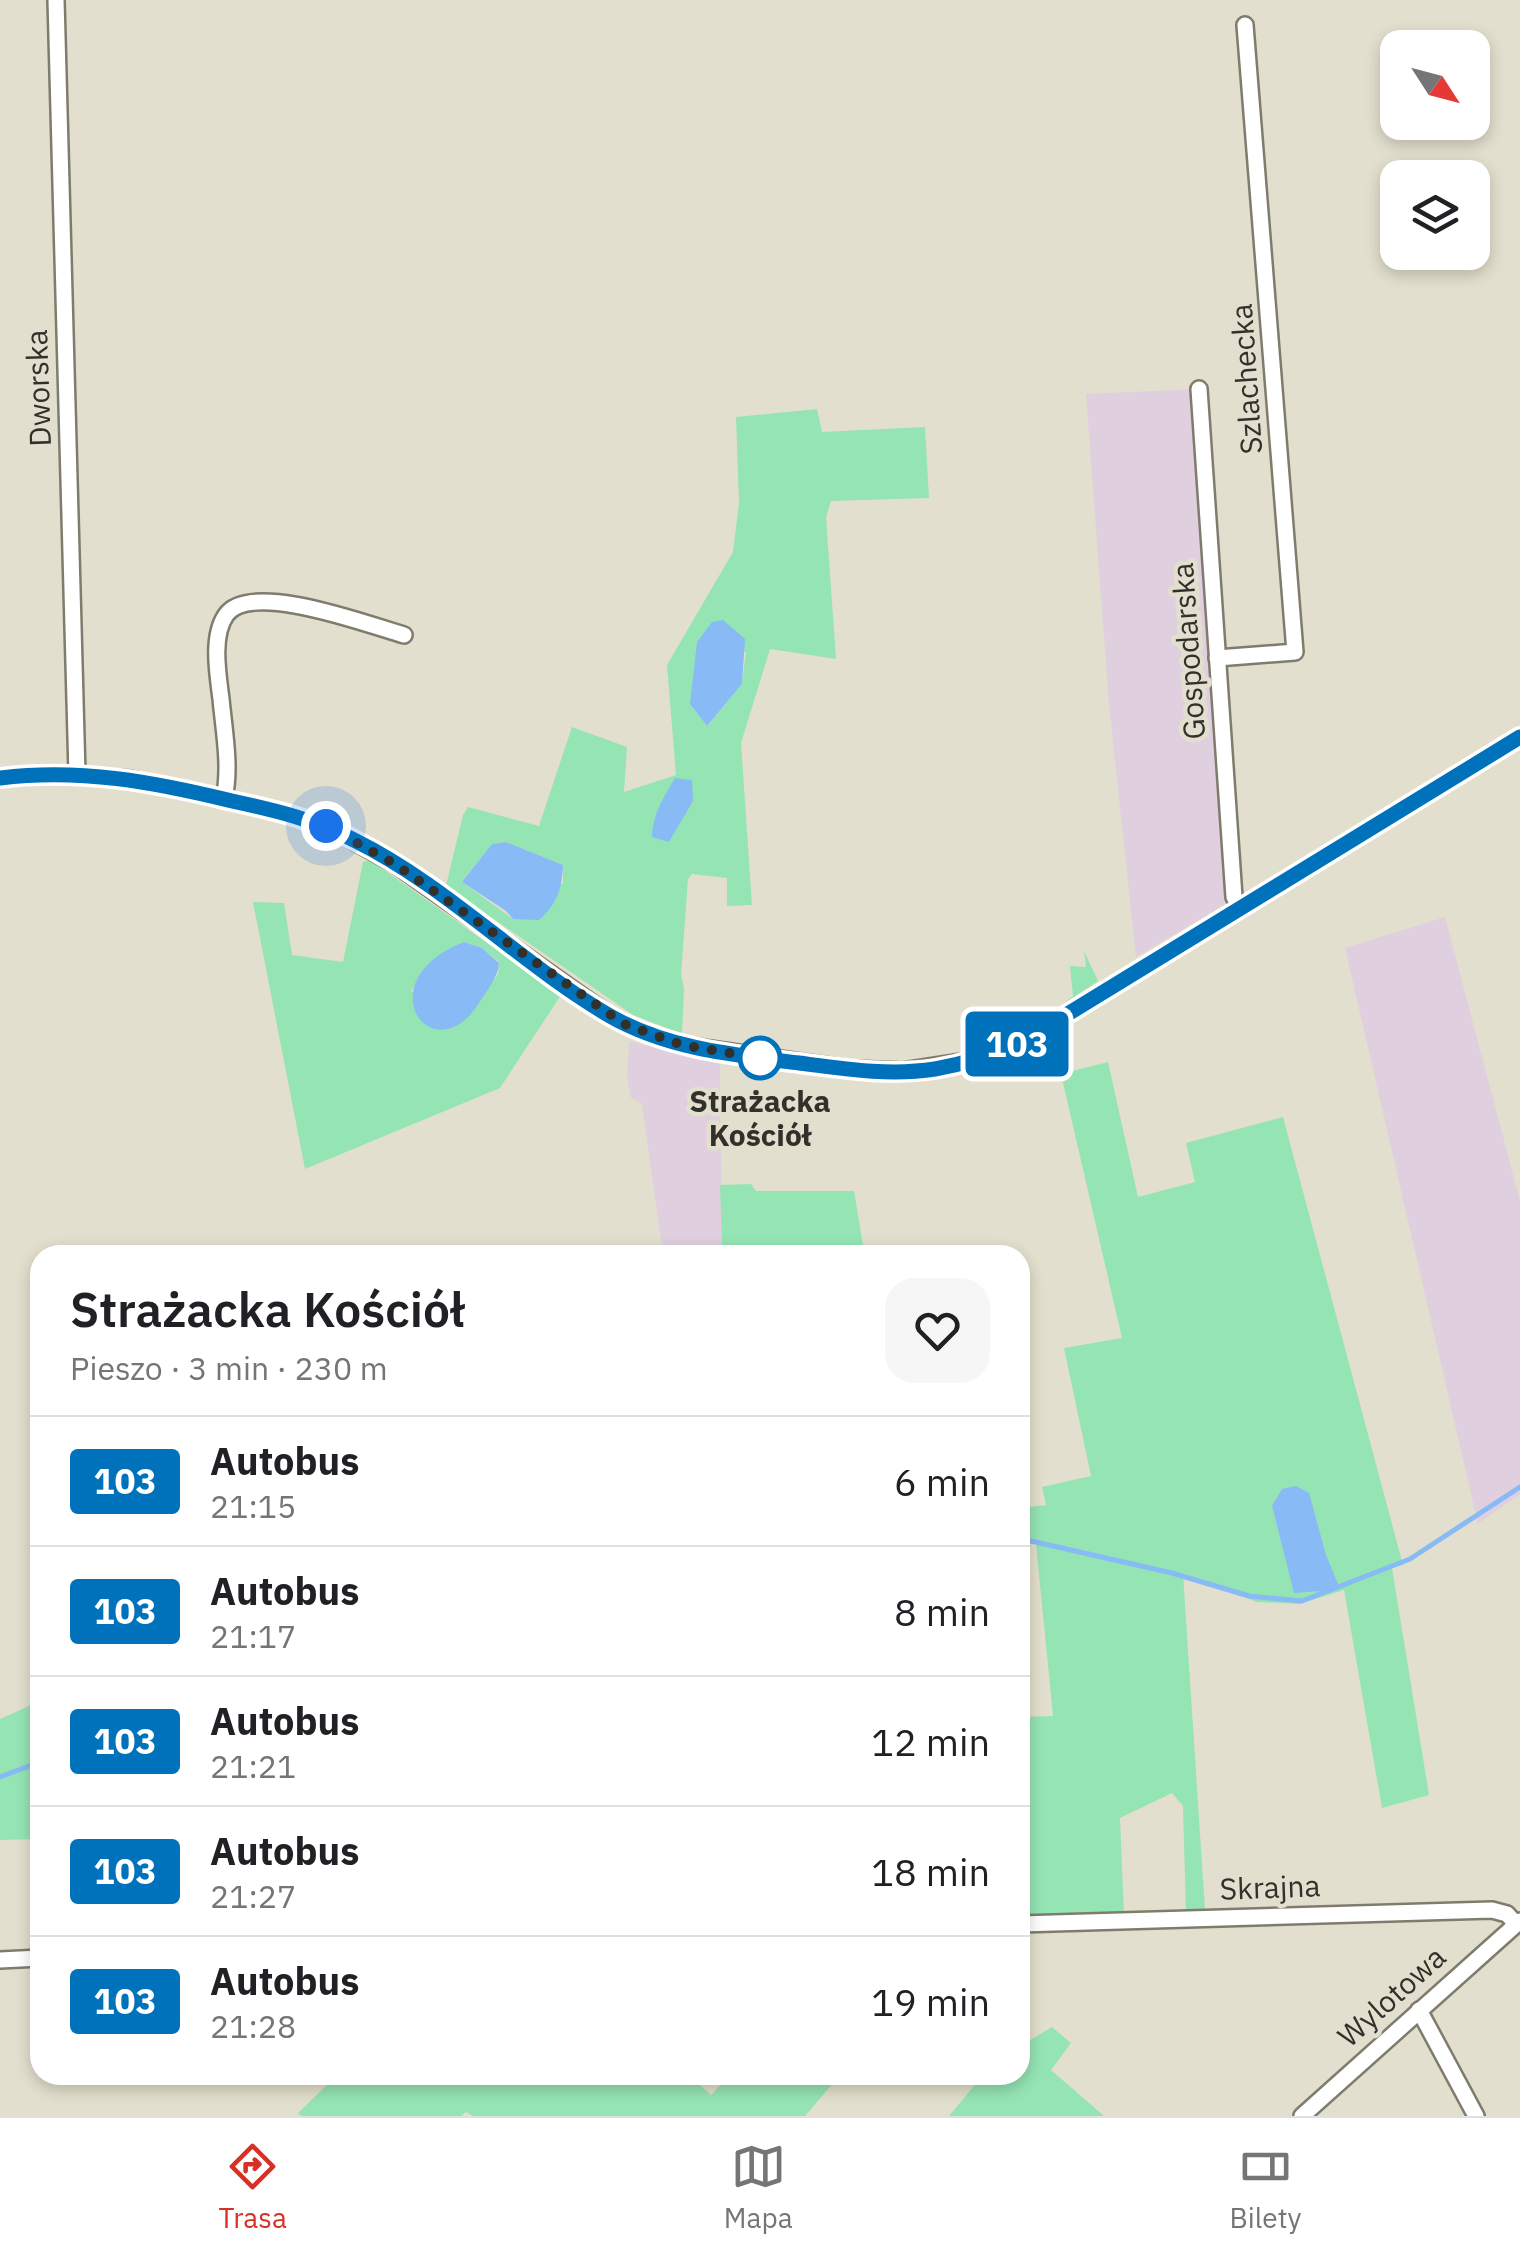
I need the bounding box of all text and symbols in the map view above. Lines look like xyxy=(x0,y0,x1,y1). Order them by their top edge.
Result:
north arrow xyxy=(1380,30,1490,140)
map controls xyxy=(1380,30,1490,270)
button: layers xyxy=(1380,160,1490,270)
street label: Szlachecka xyxy=(1221,302,1270,456)
street label: Dworska xyxy=(16,329,59,447)
street label: Gospodarska xyxy=(1162,561,1213,741)
your location xyxy=(301,801,351,851)
line badge: 103 xyxy=(960,1012,1074,1076)
text: 103 xyxy=(985,1021,1049,1067)
marker: Strażacka Kościół xyxy=(739,1037,781,1079)
place label: Strażacka Kościół xyxy=(689,1081,831,1154)
text: Strażacka Kościół xyxy=(70,1278,465,1340)
button: heart xyxy=(885,1278,990,1383)
text: Pieszo · 3 min · 230 m xyxy=(70,1347,388,1389)
text: Autobus xyxy=(210,1436,359,1485)
text: 6 min xyxy=(894,1457,990,1506)
text: 103 xyxy=(93,1458,157,1504)
text: 21:15 xyxy=(210,1485,296,1527)
text: Autobus xyxy=(210,1566,359,1615)
text: 8 min xyxy=(894,1587,990,1636)
text: 103 xyxy=(93,1588,157,1634)
text: 21:17 xyxy=(210,1615,296,1657)
text: Autobus xyxy=(210,1696,359,1745)
text: 12 min xyxy=(871,1717,990,1766)
text: 103 xyxy=(93,1718,157,1764)
text: 21:21 xyxy=(210,1745,296,1787)
text: Autobus xyxy=(210,1826,359,1875)
text: 18 min xyxy=(871,1847,990,1896)
text: 103 xyxy=(93,1848,157,1894)
street label: Skrajna xyxy=(1219,1865,1321,1908)
text: 21:27 xyxy=(210,1875,296,1917)
street label: Wylotowa xyxy=(1329,1937,1453,2055)
text: Autobus xyxy=(210,1956,359,2005)
text: 19 min xyxy=(871,1977,990,2026)
text: 103 xyxy=(93,1978,157,2024)
text: 21:28 xyxy=(210,2005,296,2047)
tab: Trasa xyxy=(218,2139,287,2236)
tab: Mapa xyxy=(724,2139,793,2236)
tab: Bilety xyxy=(1229,2139,1302,2236)

